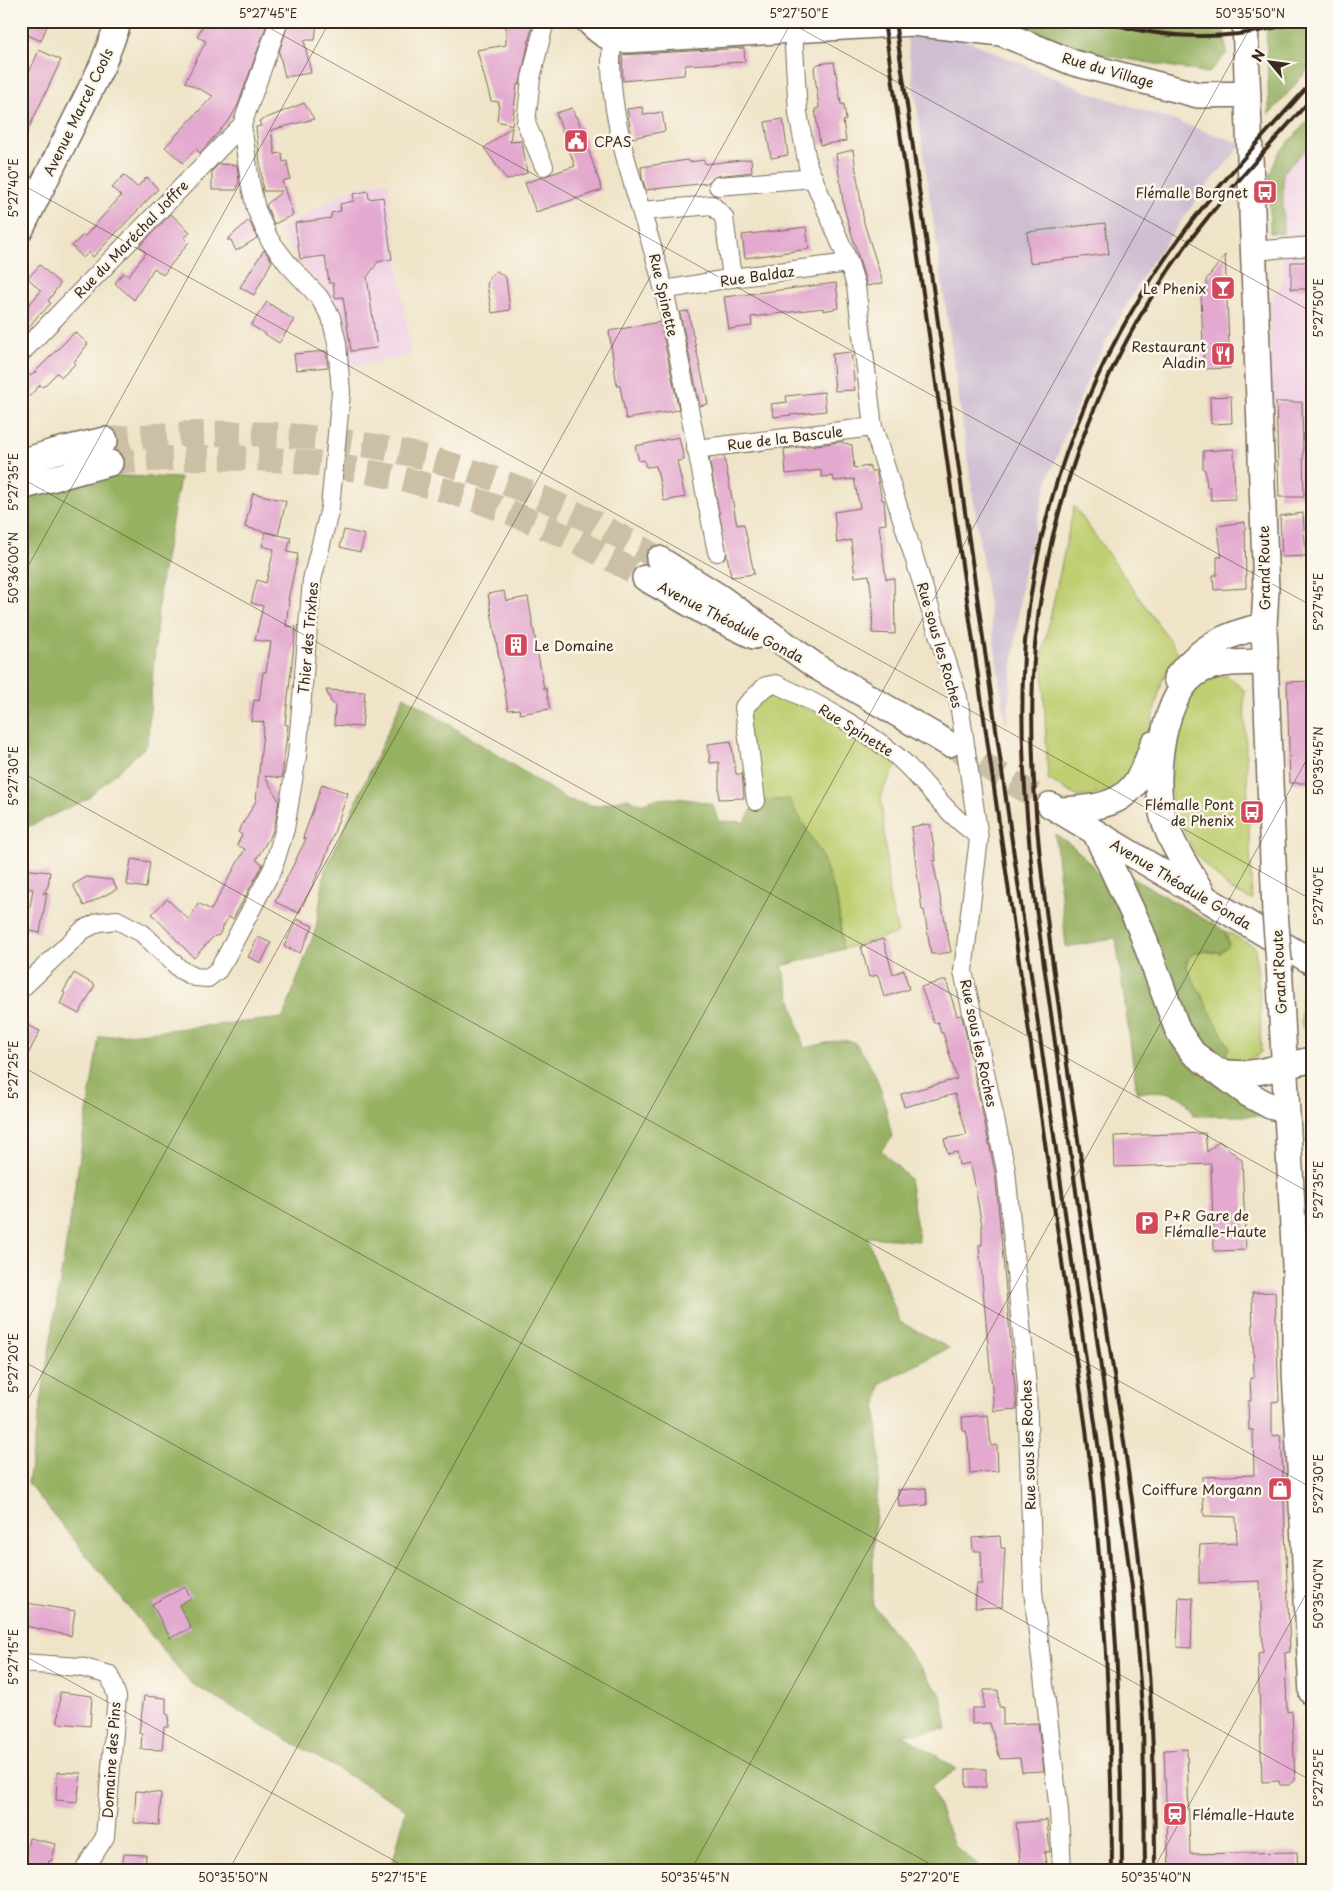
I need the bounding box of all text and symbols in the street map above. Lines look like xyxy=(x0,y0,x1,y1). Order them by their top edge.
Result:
text: 5°27'45"E xyxy=(239,4,297,22)
text: 5°27'50"E xyxy=(769,4,829,22)
text: 50°35'50"N xyxy=(1215,4,1285,22)
north arrow xyxy=(1246,38,1296,88)
street label: Avenue Marcel Cools xyxy=(38,45,118,179)
text: N xyxy=(1246,46,1270,65)
street label: Rue du Village xyxy=(1060,47,1156,93)
public building icon: CPAS xyxy=(563,128,589,154)
place label: CPAS xyxy=(594,131,631,152)
text: 5°27'40"E xyxy=(4,158,22,218)
street label: Rue du Maréchal Joffre xyxy=(69,175,193,303)
bus stop icon: Flémalle Borgnet xyxy=(1252,179,1278,205)
place label: Flémalle Borgnet xyxy=(1135,182,1248,203)
street label: Rue Spinette xyxy=(644,251,684,339)
street label: Rue Baldaz xyxy=(718,260,796,292)
bar icon: Le Phenix xyxy=(1210,275,1236,301)
place label: Le Phenix xyxy=(1143,278,1206,299)
text: 5°27'50"E xyxy=(1309,278,1327,338)
place label: Restaurant Aladin xyxy=(1131,336,1206,373)
restaurant icon: Restaurant Aladin xyxy=(1210,341,1236,367)
street label: Rue de la Bascule xyxy=(726,420,844,456)
text: 5°27'35"E xyxy=(4,453,22,511)
street label: Grand'Route xyxy=(1253,525,1275,611)
text: 50°36'00"N xyxy=(4,532,22,604)
text: 5°27'45"E xyxy=(1309,573,1327,631)
street label: Avenue Théodule Gonda xyxy=(654,576,808,668)
street label: Rue sous les Roches xyxy=(912,579,968,711)
street label: Thier des Trixhes xyxy=(293,581,323,695)
building icon: Le Domaine xyxy=(503,632,529,658)
place label: Le Domaine xyxy=(534,635,614,656)
street label: Rue Spinette xyxy=(815,699,897,761)
text: 50°35'45"N xyxy=(1309,726,1327,796)
text: 5°27'30"E xyxy=(4,746,22,806)
place label: Flémalle Pont de Phenix xyxy=(1145,794,1235,831)
bus stop icon: Flémalle Pont de Phenix xyxy=(1239,799,1265,825)
street label: Avenue Théodule Gonda xyxy=(1107,833,1256,935)
text: 5°27'40"E xyxy=(1309,866,1327,926)
street label: Grand'Route xyxy=(1266,929,1292,1015)
street label: Rue sous les Roches xyxy=(955,977,1003,1109)
text: 5°27'25"E xyxy=(4,1040,22,1100)
text: 5°27'35"E xyxy=(1309,1161,1327,1219)
place label: P+R Gare de Flémalle-Haute xyxy=(1164,1205,1267,1242)
parking icon: P+R Gare de Flémalle-Haute xyxy=(1134,1210,1160,1236)
text: 5°27'20"E xyxy=(4,1333,22,1393)
street label: Rue sous les Roches xyxy=(1015,1380,1041,1510)
text: 5°27'30"E xyxy=(1309,1454,1327,1514)
shop icon: Coiffure Morgann xyxy=(1267,1476,1293,1502)
place label: Coiffure Morgann xyxy=(1141,1479,1262,1500)
text: 50°35'40"N xyxy=(1309,1559,1327,1629)
text: 5°27'15"E xyxy=(4,1629,22,1685)
street label: Domaine des Pins xyxy=(96,1701,126,1819)
text: 5°27'25"E xyxy=(1309,1748,1327,1808)
station icon: Flémalle-Haute xyxy=(1162,1801,1188,1827)
place label: Flémalle-Haute xyxy=(1192,1804,1295,1825)
text: 50°35'50"N xyxy=(198,1868,268,1886)
text: 5°27'15"E xyxy=(371,1868,427,1886)
text: 50°35'45"N xyxy=(660,1868,730,1886)
text: 5°27'20"E xyxy=(900,1868,960,1886)
text: 50°35'40"N xyxy=(1121,1868,1191,1886)

